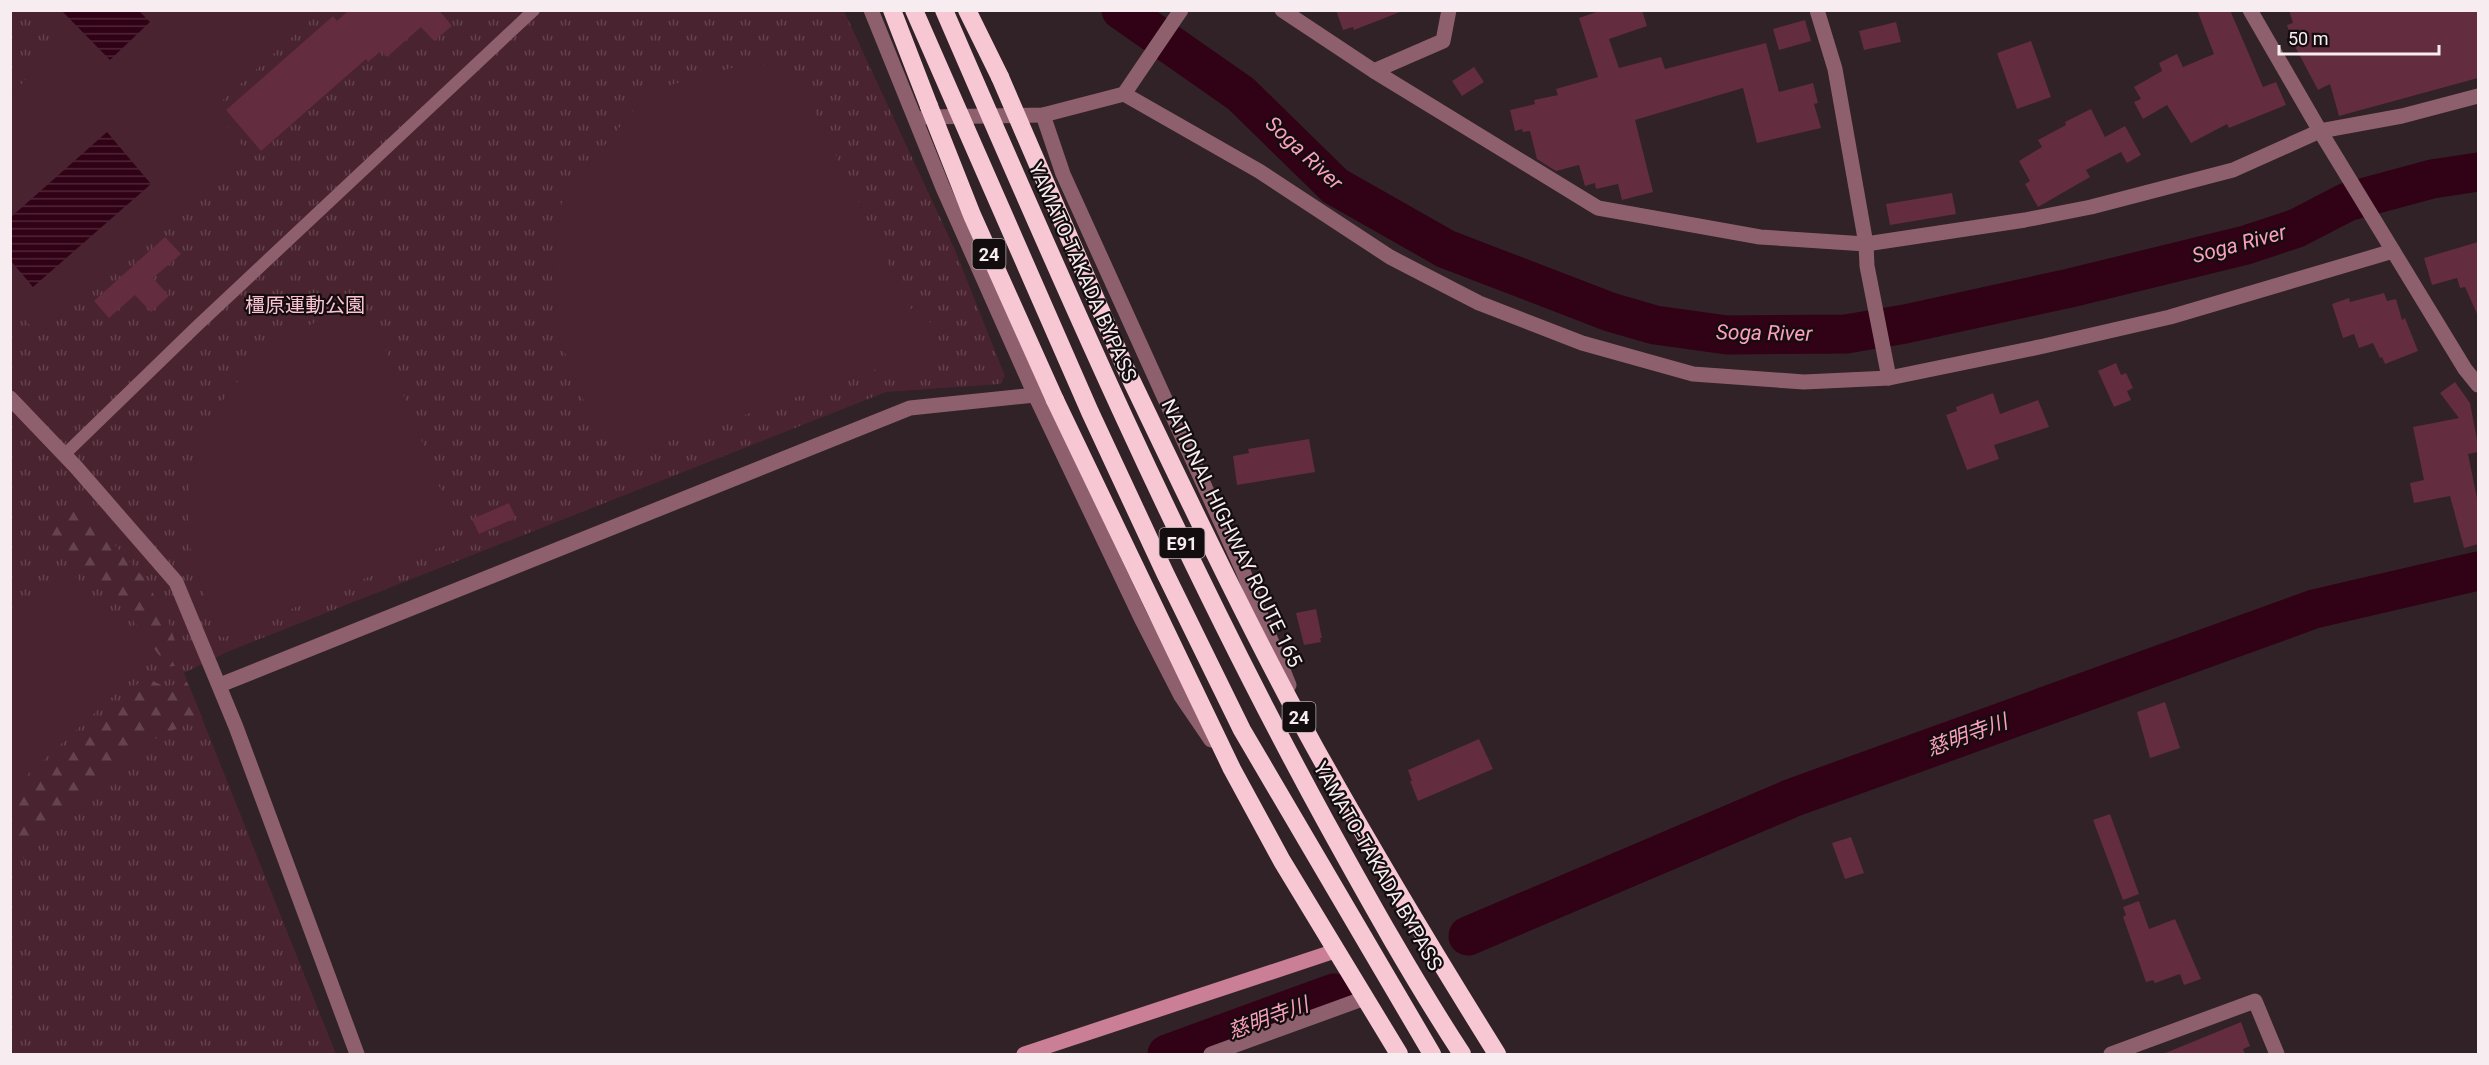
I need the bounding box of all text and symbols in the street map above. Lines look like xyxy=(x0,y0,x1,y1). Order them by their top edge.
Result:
scale bar xyxy=(2279,18,2440,56)
text: 50 m xyxy=(2288,28,2328,49)
water label: Soga River xyxy=(1261,111,1348,195)
street label: YAMATO-TAKADA BYPASS xyxy=(1024,159,1142,385)
water label: Soga River xyxy=(2189,220,2290,268)
road number: 24 xyxy=(972,239,1006,269)
park label: 橿原運動公園 xyxy=(245,293,365,317)
water label: Soga River xyxy=(1716,320,1813,346)
street label: NATIONAL HIGHWAY ROUTE 165 xyxy=(1156,395,1308,671)
road number: E91 xyxy=(1160,528,1204,558)
road number: 24 xyxy=(1282,702,1316,732)
water label: 慈明寺川 xyxy=(1923,709,2012,761)
street label: YAMATO-TAKADA BYPASS xyxy=(1308,757,1448,975)
water label: 慈明寺川 xyxy=(1224,992,1313,1044)

